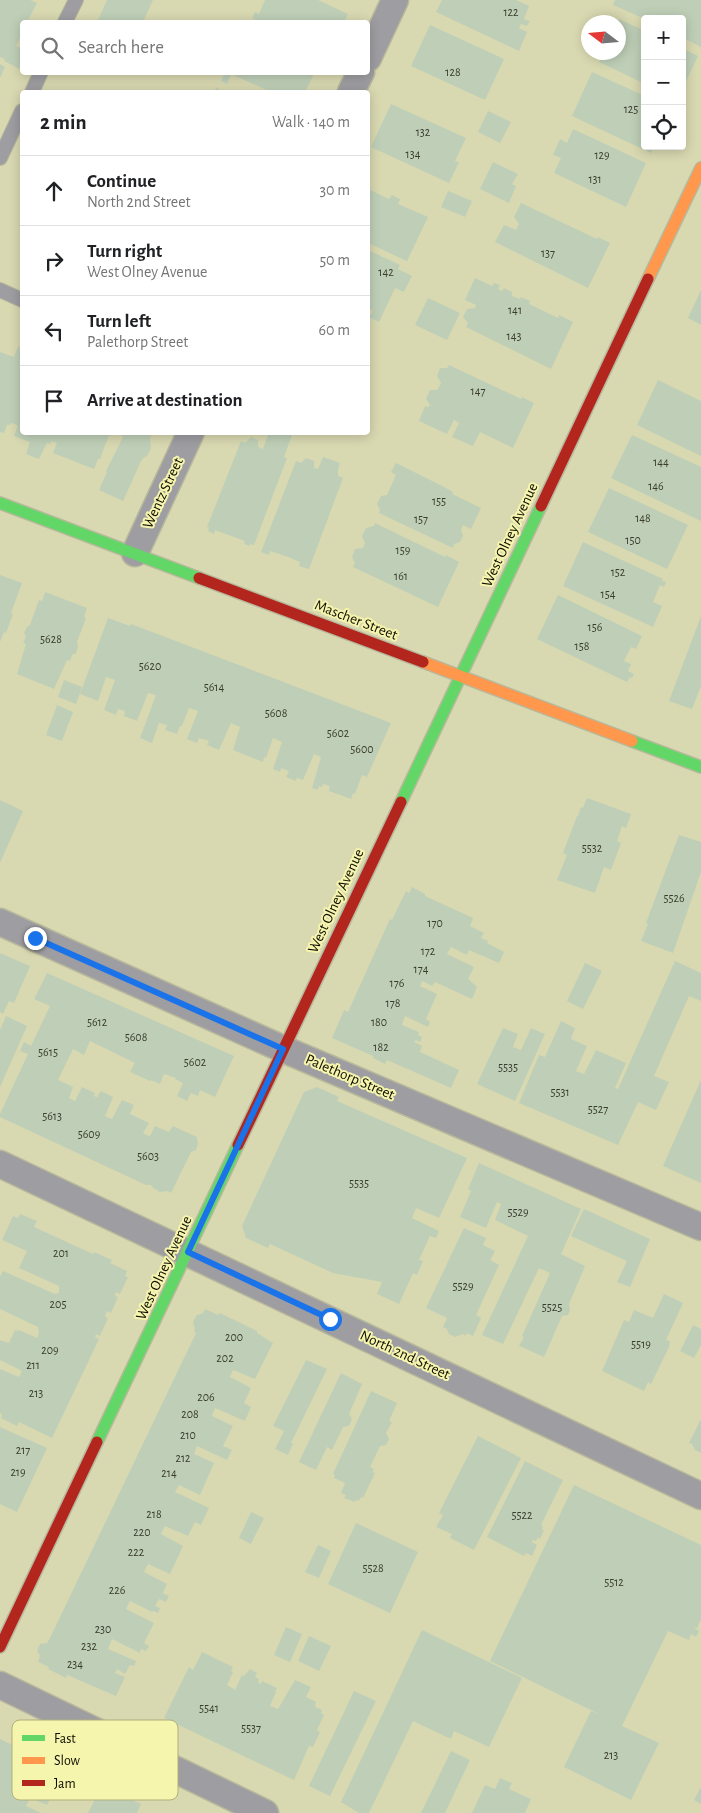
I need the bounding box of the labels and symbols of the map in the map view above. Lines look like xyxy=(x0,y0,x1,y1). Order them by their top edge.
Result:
house number: 122 xyxy=(503,6,519,18)
north arrow xyxy=(581,15,626,60)
house number: 128 xyxy=(445,66,461,78)
house number: 125 xyxy=(624,103,638,115)
house number: 132 xyxy=(416,126,431,138)
house number: 134 xyxy=(406,148,421,160)
house number: 129 xyxy=(594,149,610,161)
house number: 131 xyxy=(588,173,602,185)
house number: 137 xyxy=(541,247,555,259)
house number: 142 xyxy=(378,266,394,278)
house number: 141 xyxy=(508,304,522,316)
house number: 143 xyxy=(507,330,521,342)
house number: 147 xyxy=(471,385,485,397)
street label: Wentz Street xyxy=(140,455,186,531)
house number: 144 xyxy=(653,456,669,468)
house number: 146 xyxy=(648,480,664,492)
street label: West Olney Avenue xyxy=(479,481,541,589)
house number: 155 xyxy=(432,495,446,507)
house number: 148 xyxy=(635,512,651,524)
house number: 157 xyxy=(414,513,428,525)
house number: 150 xyxy=(625,534,641,546)
house number: 159 xyxy=(396,544,411,556)
house number: 152 xyxy=(611,566,626,578)
house number: 161 xyxy=(394,570,408,582)
house number: 154 xyxy=(601,588,616,600)
street label: Mascher Street xyxy=(313,597,400,643)
house number: 156 xyxy=(588,621,603,633)
house number: 5628 xyxy=(40,633,62,645)
house number: 158 xyxy=(575,640,590,652)
house number: 5620 xyxy=(139,660,161,672)
house number: 5614 xyxy=(204,681,225,693)
house number: 5608 xyxy=(265,707,288,719)
house number: 5602 xyxy=(327,727,350,739)
house number: 5600 xyxy=(350,743,374,755)
house number: 5532 xyxy=(582,842,603,854)
street label: West Olney Avenue xyxy=(305,847,367,955)
house number: 5526 xyxy=(663,892,685,904)
house number: 170 xyxy=(427,917,443,929)
route end xyxy=(24,927,47,950)
house number: 172 xyxy=(421,945,436,957)
house number: 174 xyxy=(414,963,429,975)
house number: 176 xyxy=(390,977,405,989)
house number: 178 xyxy=(386,997,401,1009)
house number: 5612 xyxy=(87,1016,108,1028)
house number: 180 xyxy=(371,1016,387,1028)
house number: 5608 xyxy=(125,1031,148,1043)
house number: 182 xyxy=(373,1041,389,1053)
house number: 5615 xyxy=(38,1046,58,1058)
street label: Palethorp Street xyxy=(303,1052,397,1103)
house number: 5602 xyxy=(184,1056,207,1068)
house number: 5535 xyxy=(498,1061,518,1073)
house number: 5531 xyxy=(550,1086,570,1098)
house number: 5527 xyxy=(588,1103,608,1115)
house number: 5613 xyxy=(42,1110,62,1122)
house number: 5609 xyxy=(78,1128,101,1140)
house number: 5603 xyxy=(137,1150,159,1162)
house number: 5535 xyxy=(349,1177,369,1189)
house number: 5529 xyxy=(507,1206,529,1218)
street label: West Olney Avenue xyxy=(133,1214,195,1322)
house number: 201 xyxy=(53,1247,69,1259)
house number: 5529 xyxy=(452,1280,474,1292)
house number: 205 xyxy=(50,1298,66,1310)
house number: 5525 xyxy=(542,1301,562,1313)
route start xyxy=(319,1308,342,1331)
street label: North 2nd Street xyxy=(358,1328,452,1382)
house number: 200 xyxy=(225,1331,243,1343)
house number: 5519 xyxy=(631,1338,651,1350)
house number: 209 xyxy=(41,1344,59,1356)
house number: 202 xyxy=(216,1352,234,1364)
house number: 211 xyxy=(26,1359,40,1371)
house number: 213 xyxy=(29,1387,43,1399)
house number: 206 xyxy=(197,1391,215,1403)
house number: 208 xyxy=(181,1408,199,1420)
house number: 210 xyxy=(180,1429,196,1441)
house number: 217 xyxy=(16,1444,30,1456)
house number: 212 xyxy=(175,1452,191,1464)
house number: 219 xyxy=(10,1466,26,1478)
house number: 214 xyxy=(161,1467,177,1479)
house number: 218 xyxy=(146,1508,162,1520)
house number: 5522 xyxy=(512,1509,533,1521)
house number: 220 xyxy=(133,1526,151,1538)
house number: 222 xyxy=(128,1546,145,1558)
house number: 5528 xyxy=(362,1562,384,1574)
house number: 5512 xyxy=(604,1576,624,1588)
house number: 226 xyxy=(109,1584,126,1596)
house number: 230 xyxy=(95,1623,111,1635)
house number: 232 xyxy=(81,1640,97,1652)
house number: 234 xyxy=(67,1658,83,1670)
house number: 5541 xyxy=(199,1702,219,1714)
legend xyxy=(12,1720,178,1800)
house number: 5537 xyxy=(241,1722,261,1734)
text: Fast xyxy=(54,1732,76,1746)
house number: 213 xyxy=(604,1749,618,1761)
text: Slow xyxy=(54,1754,81,1768)
text: Jam xyxy=(54,1777,76,1791)

